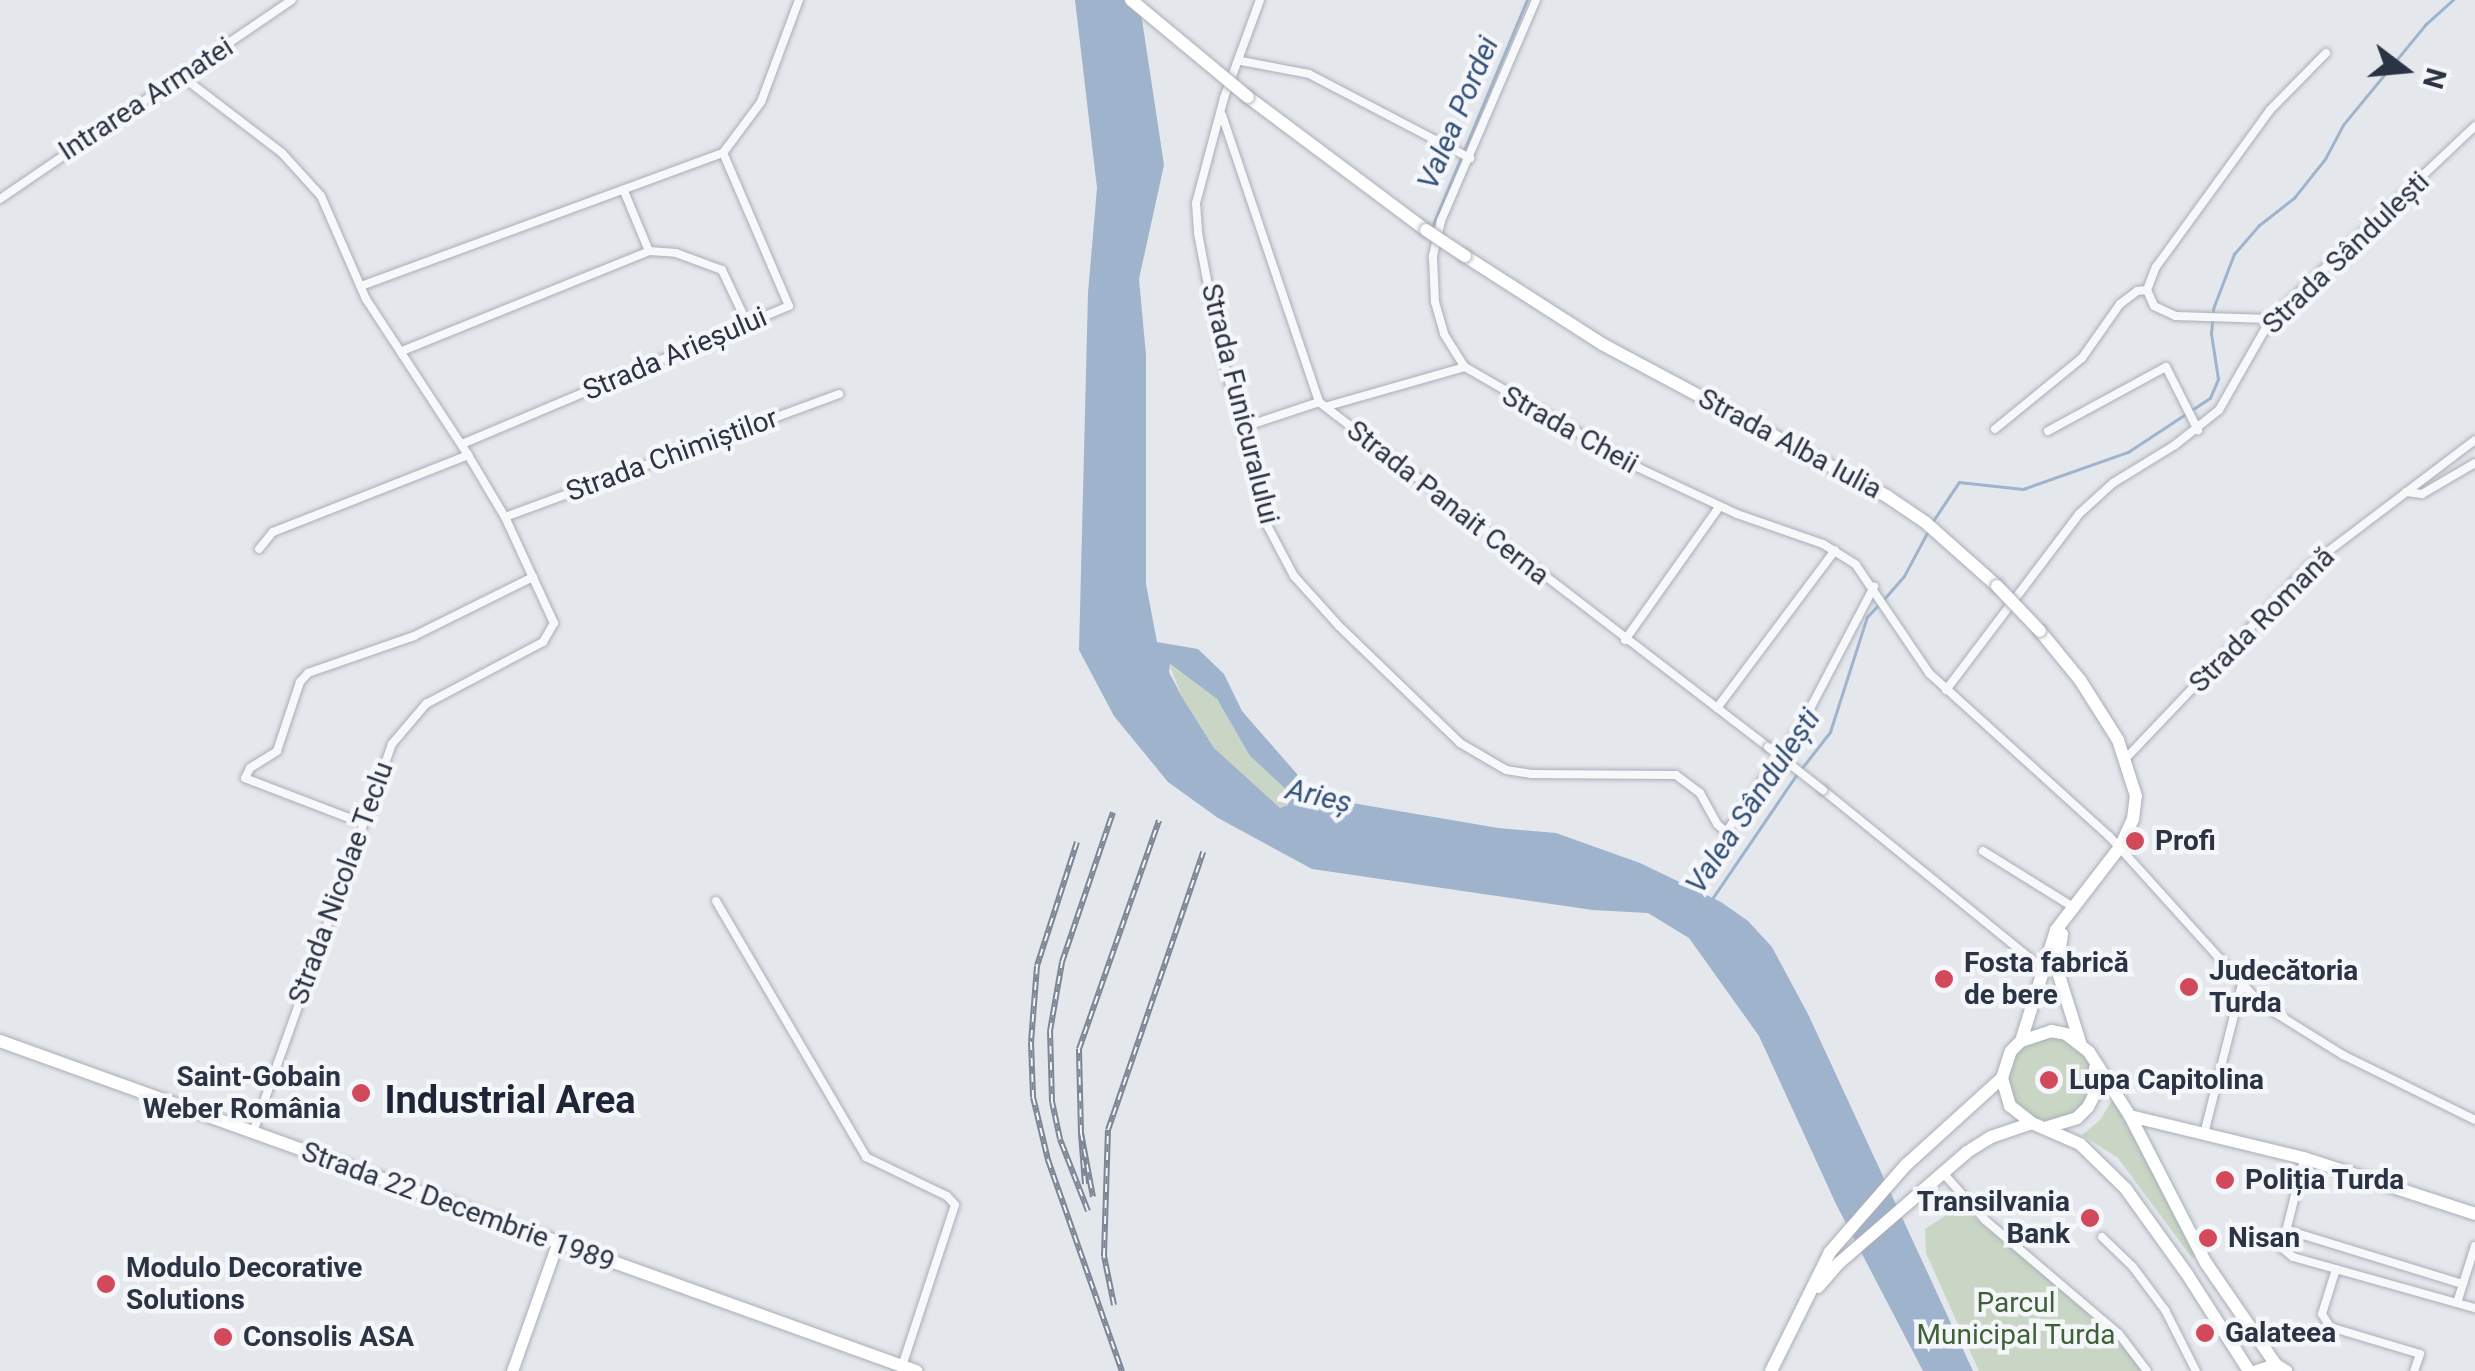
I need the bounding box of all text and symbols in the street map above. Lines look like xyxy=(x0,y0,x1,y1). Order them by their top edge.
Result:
north arrow xyxy=(2355,20,2455,120)
street label: Intrarea Armatei xyxy=(53,30,239,168)
water label: Valea Pordei xyxy=(1410,31,1506,195)
text: N xyxy=(2416,64,2453,92)
street label: Strada Sândulești xyxy=(2256,165,2436,341)
street label: Strada Funicuralului xyxy=(1194,280,1286,528)
street label: Strada Arieșului xyxy=(578,300,772,408)
street label: Strada Cheii xyxy=(1496,379,1644,481)
street label: Strada Alba Iulia xyxy=(1693,382,1887,506)
street label: Strada Chimiștilor xyxy=(562,401,782,509)
street label: Strada Panait Cerna xyxy=(1340,414,1556,592)
street label: Strada Romană xyxy=(2182,540,2342,700)
water label: Valea Sândulești xyxy=(1678,702,1828,900)
street label: Strada Nicolae Teclu xyxy=(281,757,401,1009)
water label: Arieș xyxy=(1283,771,1355,821)
place label: Profi xyxy=(2155,824,2216,858)
marker: Profi xyxy=(2124,830,2146,852)
place label: Fosta fabrică de bere xyxy=(1964,946,2129,1012)
place label: Judecătoria Turda xyxy=(2209,954,2358,1020)
marker: Fosta fabrică de bere xyxy=(1933,968,1955,990)
marker: Judecătoria Turda xyxy=(2178,976,2200,998)
place label: Saint-Gobain Weber România xyxy=(143,1060,341,1126)
place label: Lupa Capitolina xyxy=(2069,1063,2264,1097)
marker: Lupa Capitolina xyxy=(2038,1069,2060,1091)
district label: Industrial Area xyxy=(384,1078,636,1124)
marker: Saint-Gobain Weber România xyxy=(350,1082,372,1104)
street label: Strada 22 Decembrie 1989 xyxy=(297,1135,619,1279)
place label: Poliția Turda xyxy=(2245,1163,2405,1197)
marker: Poliția Turda xyxy=(2214,1169,2236,1191)
place label: Transilvania Bank xyxy=(1917,1185,2070,1251)
marker: Transilvania Bank xyxy=(2079,1207,2101,1229)
place label: Nisan xyxy=(2228,1221,2300,1255)
marker: Nisan xyxy=(2197,1227,2219,1249)
place label: Modulo Decorative Solutions xyxy=(126,1251,362,1317)
marker: Modulo Decorative Solutions xyxy=(95,1273,117,1295)
park label: Parcul Municipal Turda xyxy=(1916,1286,2116,1352)
place label: Galateea xyxy=(2225,1316,2336,1350)
place label: Consolis ASA xyxy=(243,1320,414,1354)
marker: Galateea xyxy=(2194,1322,2216,1344)
marker: Consolis ASA xyxy=(212,1326,234,1348)

